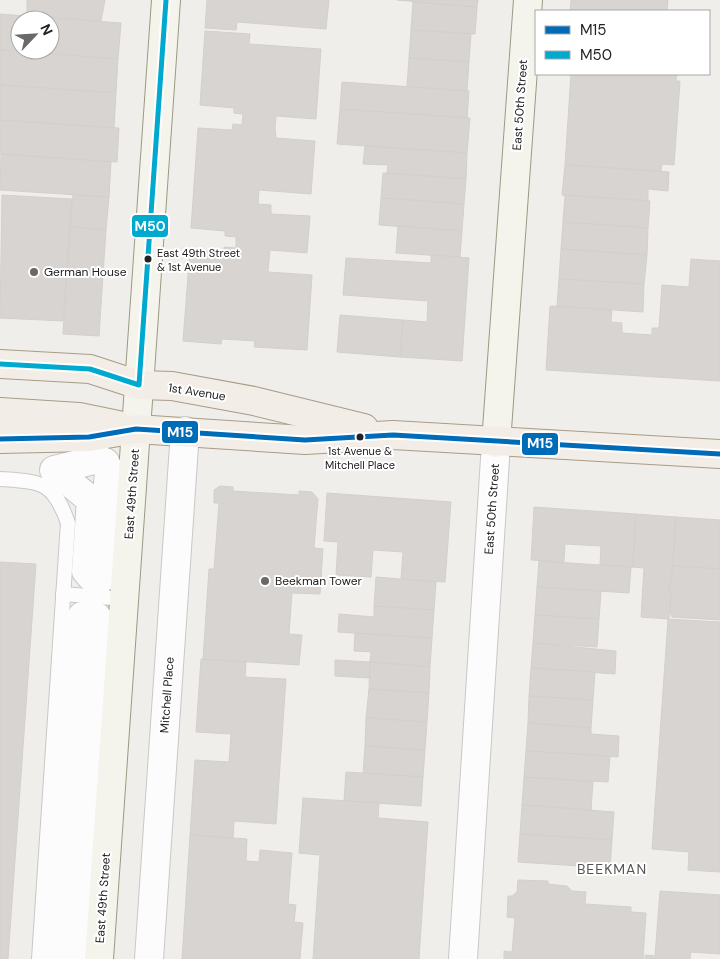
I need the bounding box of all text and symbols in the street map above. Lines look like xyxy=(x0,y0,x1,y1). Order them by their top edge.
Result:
north arrow xyxy=(10,10,60,60)
legend xyxy=(535,10,710,75)
text: M15 xyxy=(580,20,606,40)
text: N xyxy=(36,21,57,38)
text: M50 xyxy=(580,45,612,65)
street label: East 50th Street xyxy=(509,59,531,151)
line badge: M50 xyxy=(131,214,169,238)
text: M50 xyxy=(135,217,166,235)
place label: East 49th Street & 1st Avenue xyxy=(157,246,240,274)
marker: East 49th Street & 1st Avenue xyxy=(143,254,153,264)
place label: German House xyxy=(44,264,127,280)
marker: German House xyxy=(28,266,40,278)
street label: 1st Avenue xyxy=(167,380,227,404)
line badge: M15 xyxy=(161,420,199,444)
text: M15 xyxy=(167,423,193,441)
marker: 1st Avenue & Mitchell Place xyxy=(355,432,365,442)
line badge: M15 xyxy=(521,432,559,456)
text: M15 xyxy=(527,434,553,452)
place label: 1st Avenue & Mitchell Place xyxy=(325,444,395,472)
street label: East 49th Street xyxy=(121,448,143,540)
street label: East 50th Street xyxy=(481,463,503,555)
place label: Beekman Tower xyxy=(275,573,363,589)
marker: Beekman Tower xyxy=(259,575,271,587)
street label: Mitchell Place xyxy=(156,656,178,734)
street label: East 49th Street xyxy=(92,852,114,944)
district label: BEEKMAN xyxy=(577,860,647,878)

